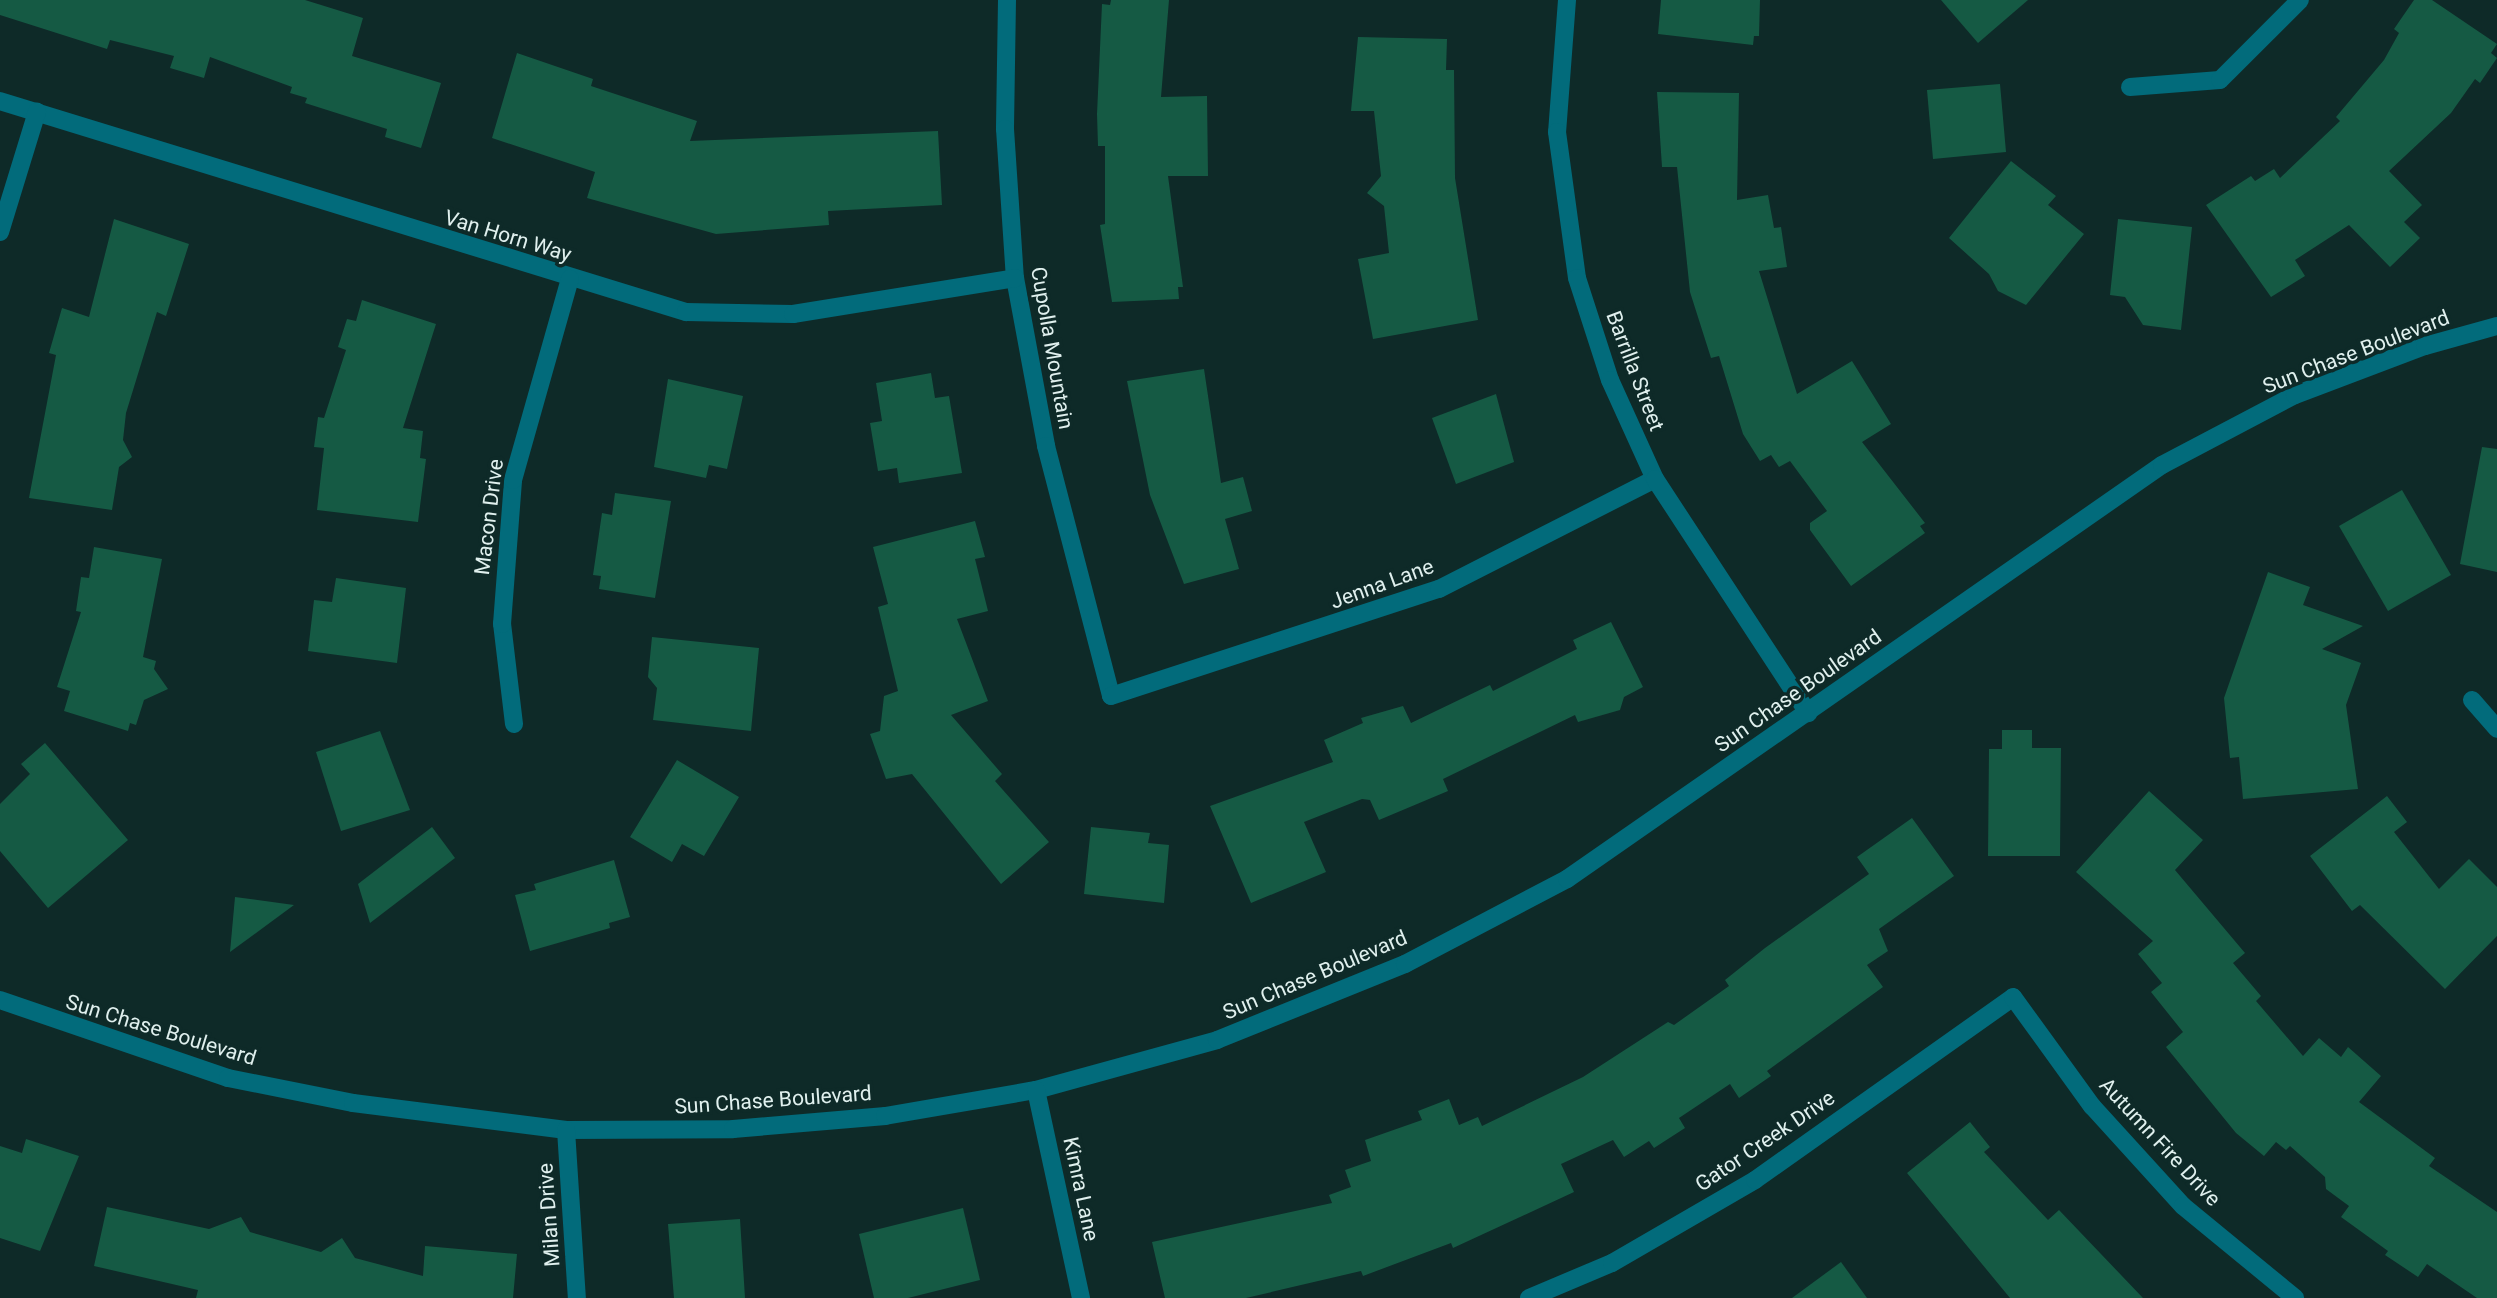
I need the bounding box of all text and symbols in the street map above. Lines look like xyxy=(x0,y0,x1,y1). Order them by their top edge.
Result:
street label: Van Horn Way xyxy=(441,205,575,267)
street label: Cupolla Mountain xyxy=(1025,265,1079,431)
street label: Sun Chase Boulevard xyxy=(2259,305,2453,399)
street label: Barrilla Street xyxy=(1601,308,1669,434)
street label: Macon Drive xyxy=(469,458,509,576)
street label: Jenna Lane xyxy=(1327,554,1437,614)
street label: Sun Chase Boulevard xyxy=(1710,624,1886,758)
street label: Sun Chase Boulevard xyxy=(1219,925,1411,1025)
street label: Sun Chase Boulevard xyxy=(63,989,259,1071)
street label: Autumn Fire Drive xyxy=(2094,1073,2226,1211)
street label: Sun Chase Boulevard xyxy=(674,1081,872,1119)
street label: Gator Creek Drive xyxy=(1691,1085,1839,1197)
street label: Kimra Lane xyxy=(1058,1135,1104,1243)
street label: Milan Drive xyxy=(533,1162,565,1268)

